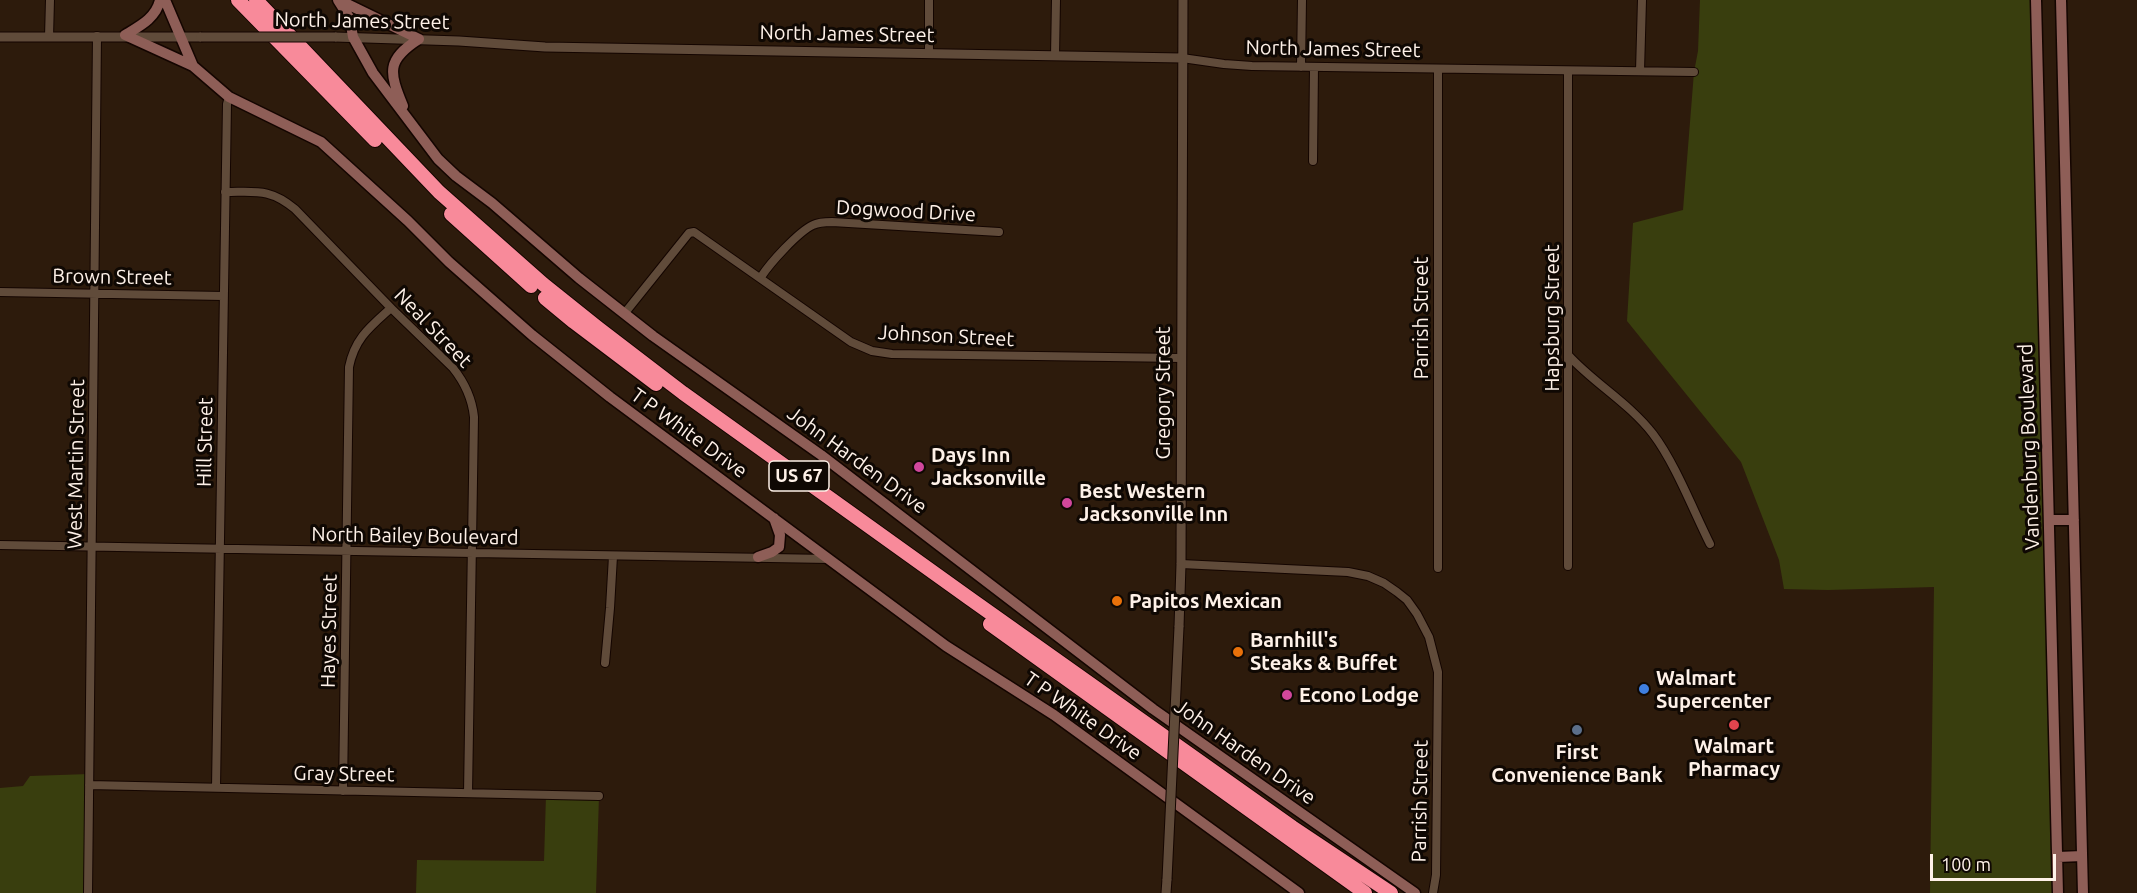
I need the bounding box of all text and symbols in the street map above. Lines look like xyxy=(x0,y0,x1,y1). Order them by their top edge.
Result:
street label: North James Street xyxy=(274,7,450,35)
street label: North James Street xyxy=(759,20,935,48)
street label: North James Street xyxy=(1245,35,1421,63)
street label: Dogwood Drive xyxy=(836,195,976,227)
street label: Hapsburg Street xyxy=(1540,244,1564,392)
street label: Parrish Street xyxy=(1409,257,1433,379)
street label: Brown Street xyxy=(52,264,172,290)
street label: Neal Street xyxy=(389,283,477,373)
street label: Johnson Street xyxy=(877,320,1015,352)
street label: Gregory Street xyxy=(1151,326,1175,460)
street label: Vandenburg Boulevard xyxy=(2013,343,2045,551)
street label: West Martin Street xyxy=(63,379,89,549)
street label: T P White Drive xyxy=(626,383,752,483)
street label: Hill Street xyxy=(192,397,218,487)
street label: John Harden Drive xyxy=(782,401,932,519)
place label: Days Inn Jacksonville xyxy=(931,443,1046,490)
marker: Days Inn Jacksonville xyxy=(912,460,926,474)
road number: US 67 xyxy=(769,461,829,491)
place label: Best Western Jacksonville Inn xyxy=(1079,479,1228,526)
marker: Best Western Jacksonville Inn xyxy=(1060,496,1074,510)
street label: North Bailey Boulevard xyxy=(311,522,519,550)
street label: Hayes Street xyxy=(316,574,342,688)
place label: Papitos Mexican xyxy=(1129,589,1282,613)
marker: Papitos Mexican xyxy=(1110,594,1124,608)
place label: Barnhill's Steaks & Buffet xyxy=(1250,628,1397,675)
marker: Barnhill's Steaks & Buffet xyxy=(1231,645,1245,659)
place label: Walmart Supercenter xyxy=(1656,666,1771,713)
street label: T P White Drive xyxy=(1020,667,1146,765)
marker: Walmart Supercenter xyxy=(1637,682,1651,696)
place label: Econo Lodge xyxy=(1299,683,1419,707)
marker: Econo Lodge xyxy=(1280,688,1294,702)
street label: John Harden Drive xyxy=(1170,694,1320,810)
marker: Walmart Pharmacy xyxy=(1727,718,1741,732)
marker: First Convenience Bank xyxy=(1570,723,1584,737)
place label: Walmart Pharmacy xyxy=(1688,734,1780,781)
street label: Parrish Street xyxy=(1407,739,1433,863)
place label: First Convenience Bank xyxy=(1491,740,1663,787)
street label: Gray Street xyxy=(293,761,395,787)
scale bar xyxy=(1933,842,2059,880)
text: 100 m xyxy=(1941,854,1991,874)

